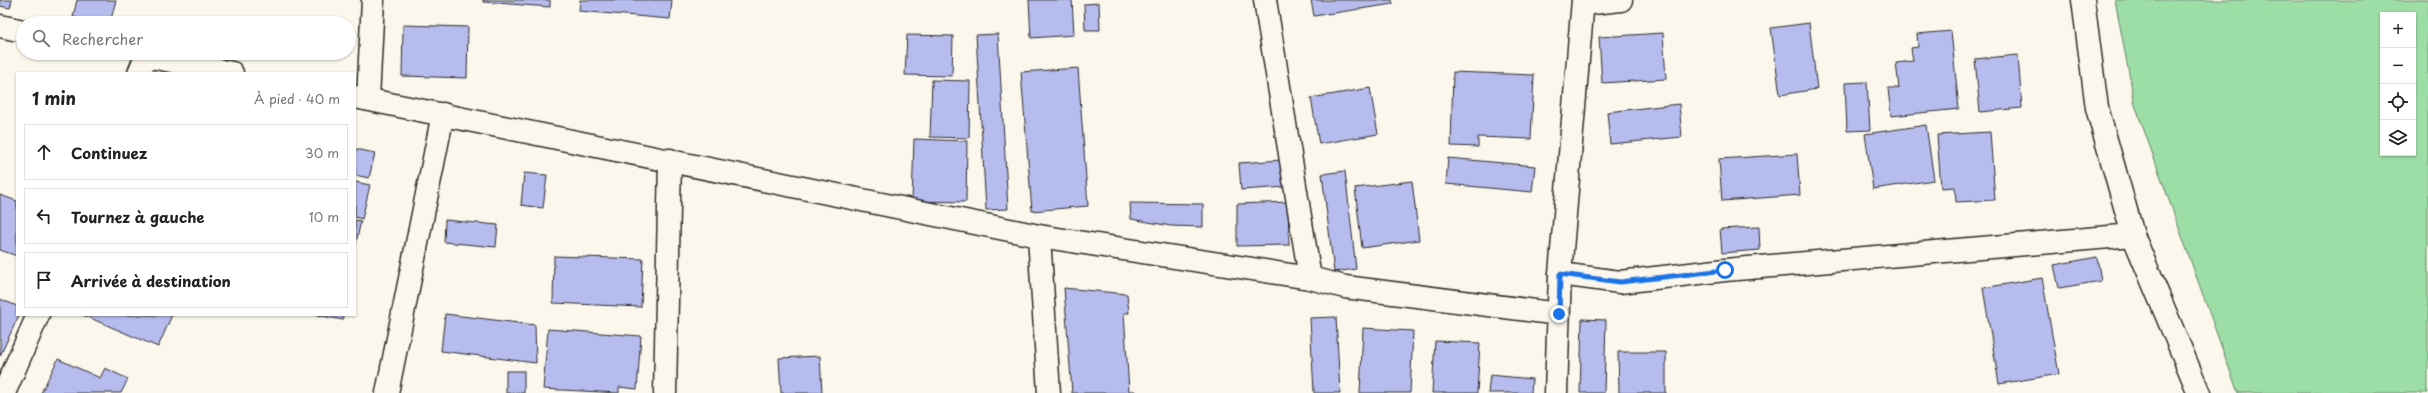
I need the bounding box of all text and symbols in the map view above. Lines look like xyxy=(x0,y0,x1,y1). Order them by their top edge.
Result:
map controls xyxy=(2380,12,2416,156)
button: + xyxy=(2380,12,2416,48)
search box xyxy=(16,16,356,60)
icon: search xyxy=(30,27,52,49)
text: Rechercher xyxy=(62,27,143,50)
button: − xyxy=(2380,48,2416,84)
button: locate xyxy=(2380,84,2416,120)
text: 1 min xyxy=(32,85,76,111)
text: À pied · 40 m xyxy=(254,89,340,108)
button: layers xyxy=(2380,120,2416,156)
icon: ahead xyxy=(33,141,55,163)
text: Continuez xyxy=(71,141,147,164)
text: 30 m xyxy=(305,143,339,162)
icon: left xyxy=(33,205,55,227)
text: Tournez à gauche xyxy=(71,205,205,228)
text: 10 m xyxy=(309,207,339,226)
route start xyxy=(1716,261,1734,279)
icon: arrive xyxy=(33,269,55,291)
text: Arrivée à destination xyxy=(71,269,231,292)
route end xyxy=(1550,305,1568,323)

